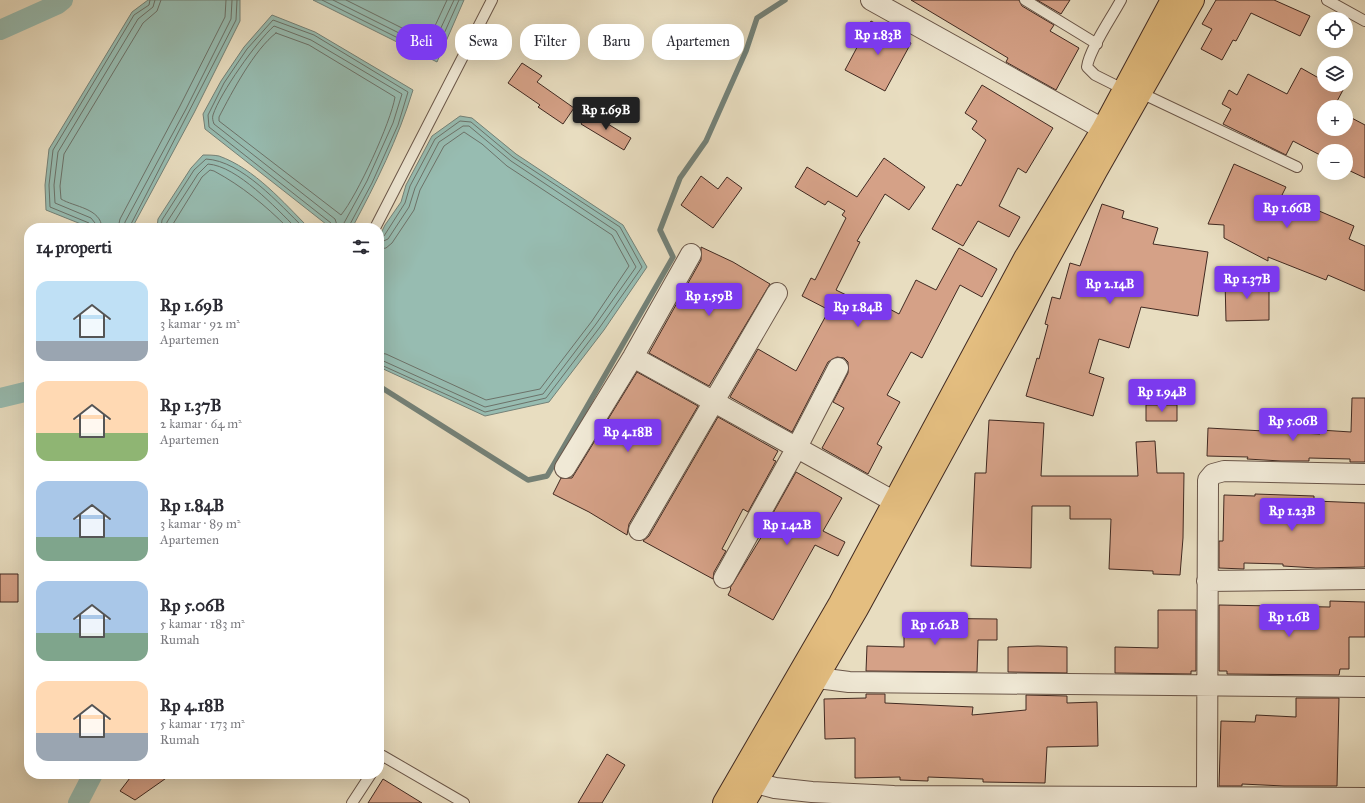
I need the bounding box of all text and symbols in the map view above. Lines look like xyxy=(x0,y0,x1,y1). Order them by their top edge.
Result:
map controls xyxy=(1317,12,1353,180)
button: locate xyxy=(1317,12,1353,48)
pin: Rp 1.83B xyxy=(837,22,919,56)
chip: Beli xyxy=(396,24,447,60)
chip: Sewa xyxy=(455,24,512,60)
chip: Filter xyxy=(520,24,580,60)
chip: Baru xyxy=(588,24,644,60)
chip: Apartemen xyxy=(652,24,744,60)
text: Rp 1.83B xyxy=(855,27,902,43)
button: layers xyxy=(1317,56,1353,92)
pin: Rp 1.69B xyxy=(565,97,647,131)
button: + xyxy=(1317,100,1353,136)
text: Rp 1.69B xyxy=(582,102,630,118)
button: − xyxy=(1317,144,1353,180)
pin: Rp 1.66B xyxy=(1246,195,1328,229)
text: Rp 1.66B xyxy=(1263,200,1311,216)
icon: filters xyxy=(350,236,372,258)
text: 14 properti xyxy=(36,237,112,258)
pin: Rp 1.37B xyxy=(1206,266,1288,300)
pin: Rp 2.14B xyxy=(1069,271,1151,305)
text: Rp 1.37B xyxy=(1223,271,1271,287)
text: Rp 2.14B xyxy=(1086,276,1134,292)
pin: Rp 1.59B xyxy=(668,283,750,317)
text: Rp 1.59B xyxy=(685,288,733,304)
pin: Rp 1.84B xyxy=(817,294,899,328)
text: Rp 1.69B xyxy=(160,295,223,316)
icon: home xyxy=(68,297,116,345)
text: Rp 1.84B xyxy=(833,299,883,315)
text: 3 kamar · 92 m² xyxy=(160,316,240,332)
text: Apartemen xyxy=(160,332,219,348)
pin: Rp 1.94B xyxy=(1121,379,1203,413)
text: Rp 1.94B xyxy=(1137,384,1187,400)
text: Rp 1.37B xyxy=(160,395,222,416)
icon: home xyxy=(68,397,116,445)
pin: Rp 5.06B xyxy=(1252,408,1334,442)
text: Rp 5.06B xyxy=(1268,413,1318,429)
text: 2 kamar · 64 m² xyxy=(160,416,242,432)
pin: Rp 4.18B xyxy=(587,419,669,453)
text: Rp 4.18B xyxy=(603,424,653,440)
text: Apartemen xyxy=(160,432,219,448)
text: Rp 1.84B xyxy=(160,495,224,516)
icon: home xyxy=(68,497,116,545)
pin: Rp 1.23B xyxy=(1251,498,1333,532)
text: Rp 1.23B xyxy=(1269,503,1315,519)
pin: Rp 1.42B xyxy=(746,512,828,546)
text: 3 kamar · 89 m² xyxy=(160,516,241,532)
text: Rp 1.42B xyxy=(763,517,811,533)
text: Apartemen xyxy=(160,532,219,548)
text: Rp 5.06B xyxy=(160,595,225,616)
icon: home xyxy=(68,597,116,645)
pin: Rp 1.6B xyxy=(1252,604,1326,638)
text: Rp 1.6B xyxy=(1268,609,1310,625)
pin: Rp 1.62B xyxy=(894,612,976,646)
text: 5 kamar · 183 m² xyxy=(160,616,245,632)
text: Rp 1.62B xyxy=(911,617,959,633)
text: Rumah xyxy=(160,632,200,648)
text: Rp 4.18B xyxy=(160,695,225,716)
icon: home xyxy=(68,697,116,745)
text: 5 kamar · 173 m² xyxy=(160,716,245,732)
text: Rumah xyxy=(160,732,200,748)

